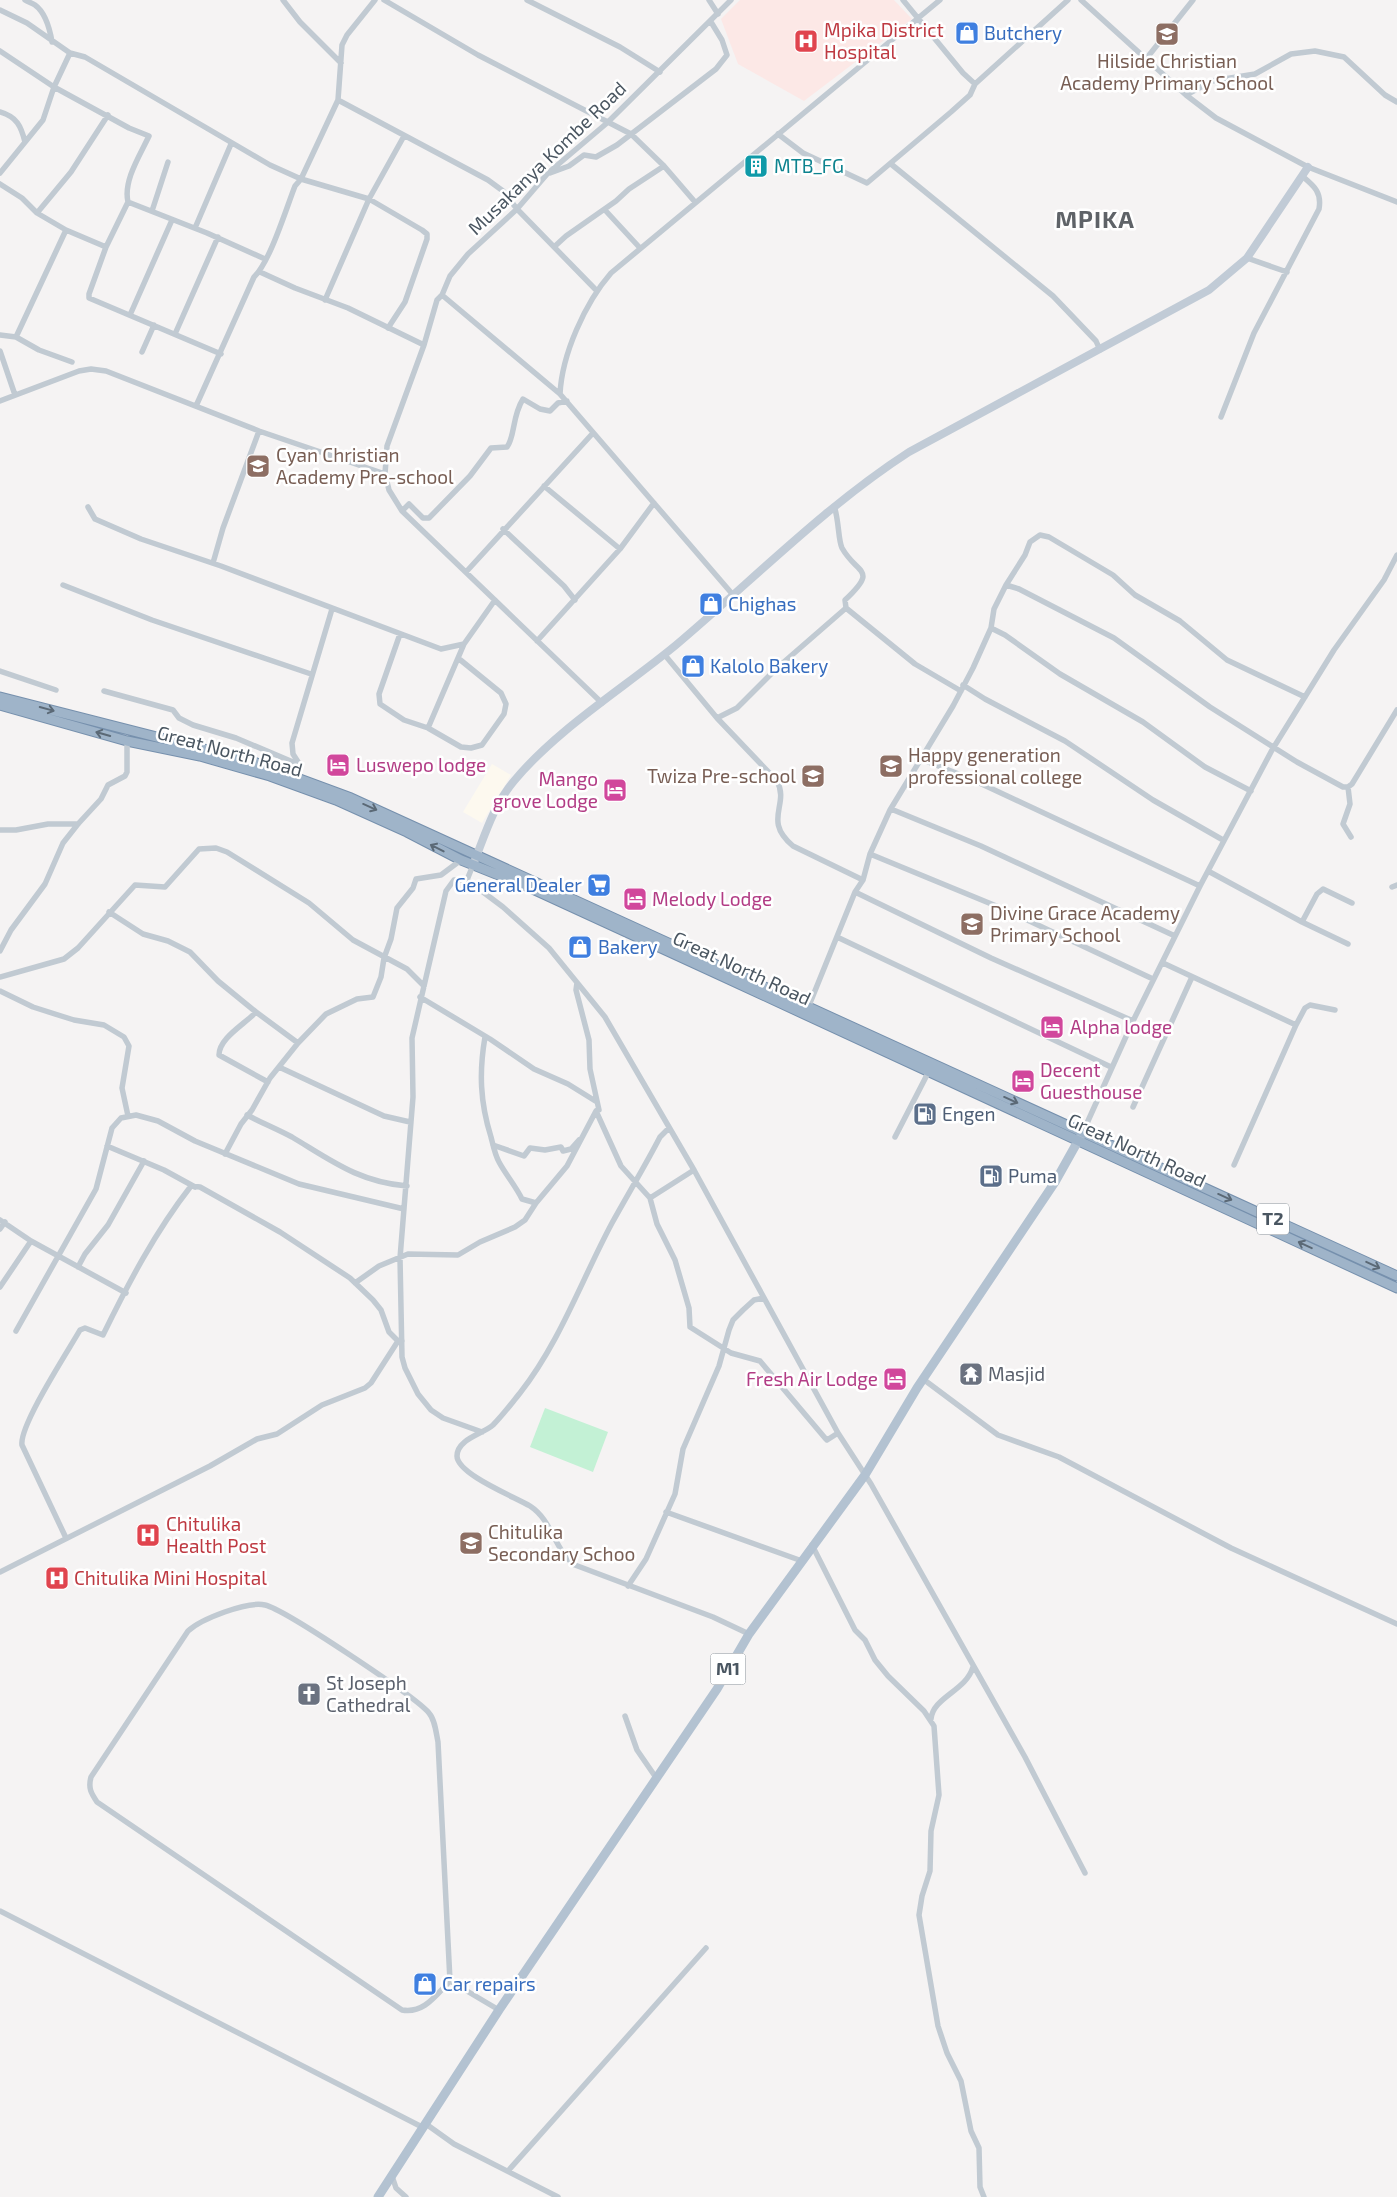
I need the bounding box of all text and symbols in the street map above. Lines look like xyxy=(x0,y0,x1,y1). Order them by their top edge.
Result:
place label: Mpika District Hospital xyxy=(824,18,944,63)
shop icon: Butchery xyxy=(954,20,980,46)
place label: Butchery xyxy=(984,21,1062,44)
school or university icon: Hilside Christian Academy Primary School xyxy=(1154,21,1180,47)
hospital icon: Mpika District Hospital xyxy=(793,28,819,54)
place label: Hilside Christian Academy Primary School xyxy=(1060,49,1274,94)
street label: Musakanya Kombe Road xyxy=(463,76,630,239)
building icon: MTB_FG xyxy=(743,153,769,179)
place label: MTB_FG xyxy=(774,154,844,177)
district label: MPIKA xyxy=(1055,204,1135,233)
place label: Cyan Christian Academy Pre-school xyxy=(276,443,454,488)
school or university icon: Cyan Christian Academy Pre-school xyxy=(245,453,271,479)
shop icon: Chighas xyxy=(698,591,724,617)
place label: Chighas xyxy=(728,592,796,615)
shop icon: Kalolo Bakery xyxy=(680,653,706,679)
place label: Kalolo Bakery xyxy=(710,654,828,677)
one-way arrow xyxy=(39,705,55,714)
street label: Great North Road xyxy=(155,720,305,781)
one-way arrow xyxy=(95,729,111,739)
place label: Happy generation professional college xyxy=(908,743,1082,788)
hotel icon: Luswepo lodge xyxy=(325,752,351,778)
place label: Luswepo lodge xyxy=(356,753,486,776)
school or university icon: Happy generation professional college xyxy=(878,753,904,779)
school or university icon: Twiza Pre-school xyxy=(800,763,826,789)
place label: Twiza Pre-school xyxy=(647,764,796,787)
place label: Mango grove Lodge xyxy=(493,767,598,812)
hotel icon: Mango grove Lodge xyxy=(602,777,628,803)
one-way arrow xyxy=(362,802,377,812)
one-way arrow xyxy=(430,843,445,852)
supermarket icon: General Dealer xyxy=(586,872,612,898)
place label: General Dealer xyxy=(454,873,582,896)
hotel icon: Melody Lodge xyxy=(622,886,648,912)
place label: Melody Lodge xyxy=(652,887,772,910)
place label: Divine Grace Academy Primary School xyxy=(990,901,1180,946)
school or university icon: Divine Grace Academy Primary School xyxy=(959,911,985,937)
street label: Great North Road xyxy=(670,926,815,1010)
shop icon: Bakery xyxy=(567,934,593,960)
place label: Bakery xyxy=(598,935,657,958)
hotel icon: Alpha lodge xyxy=(1039,1014,1065,1040)
place label: Alpha lodge xyxy=(1070,1015,1172,1038)
place label: Decent Guesthouse xyxy=(1040,1058,1142,1103)
hotel icon: Decent Guesthouse xyxy=(1010,1068,1036,1094)
one-way arrow xyxy=(1003,1095,1018,1105)
fuel station icon: Engen xyxy=(912,1101,938,1127)
place label: Engen xyxy=(942,1102,995,1125)
street label: Great North Road xyxy=(1065,1108,1210,1192)
fuel station icon: Puma xyxy=(978,1163,1004,1189)
place label: Puma xyxy=(1008,1164,1057,1187)
one-way arrow xyxy=(1217,1193,1232,1202)
road number: T2 xyxy=(1257,1204,1289,1234)
one-way arrow xyxy=(1298,1240,1313,1250)
one-way arrow xyxy=(1365,1261,1380,1270)
temple icon: Masjid xyxy=(958,1361,984,1387)
place label: Masjid xyxy=(988,1362,1045,1385)
hotel icon: Fresh Air Lodge xyxy=(882,1366,908,1392)
place label: Fresh Air Lodge xyxy=(746,1367,878,1390)
place label: Chitulika Health Post xyxy=(166,1512,266,1557)
place label: Chitulika Secondary Schoo xyxy=(488,1520,635,1565)
hospital icon: Chitulika Health Post xyxy=(135,1522,161,1548)
school or university icon: Chitulika Secondary Schoo xyxy=(458,1530,484,1556)
hospital icon: Chitulika Mini Hospital xyxy=(44,1565,70,1591)
place label: Chitulika Mini Hospital xyxy=(74,1566,267,1589)
road number: M1 xyxy=(710,1654,746,1685)
place label: St Joseph Cathedral xyxy=(326,1671,411,1716)
church icon: St Joseph Cathedral xyxy=(296,1681,322,1707)
shop icon: Car repairs xyxy=(412,1971,438,1997)
place label: Car repairs xyxy=(442,1972,536,1995)

